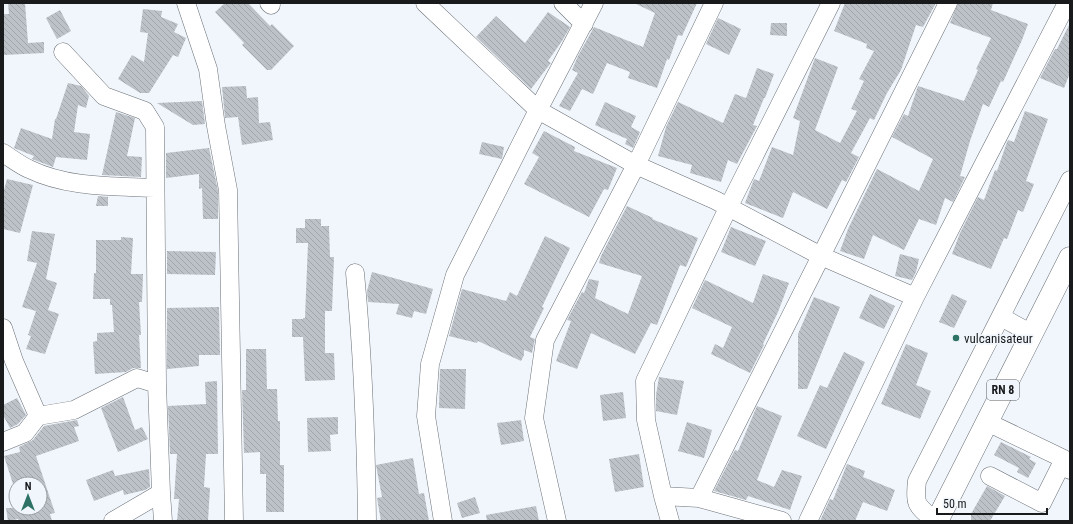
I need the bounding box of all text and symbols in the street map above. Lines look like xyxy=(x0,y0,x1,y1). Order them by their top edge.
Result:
place label: vulcanisateur xyxy=(964,331,1033,346)
marker: vulcanisateur xyxy=(951,333,961,343)
road number: RN 8 xyxy=(987,380,1019,400)
north arrow xyxy=(8,476,48,516)
text: N xyxy=(25,480,32,493)
scale bar xyxy=(937,490,1047,516)
text: 50 m xyxy=(943,497,967,511)

